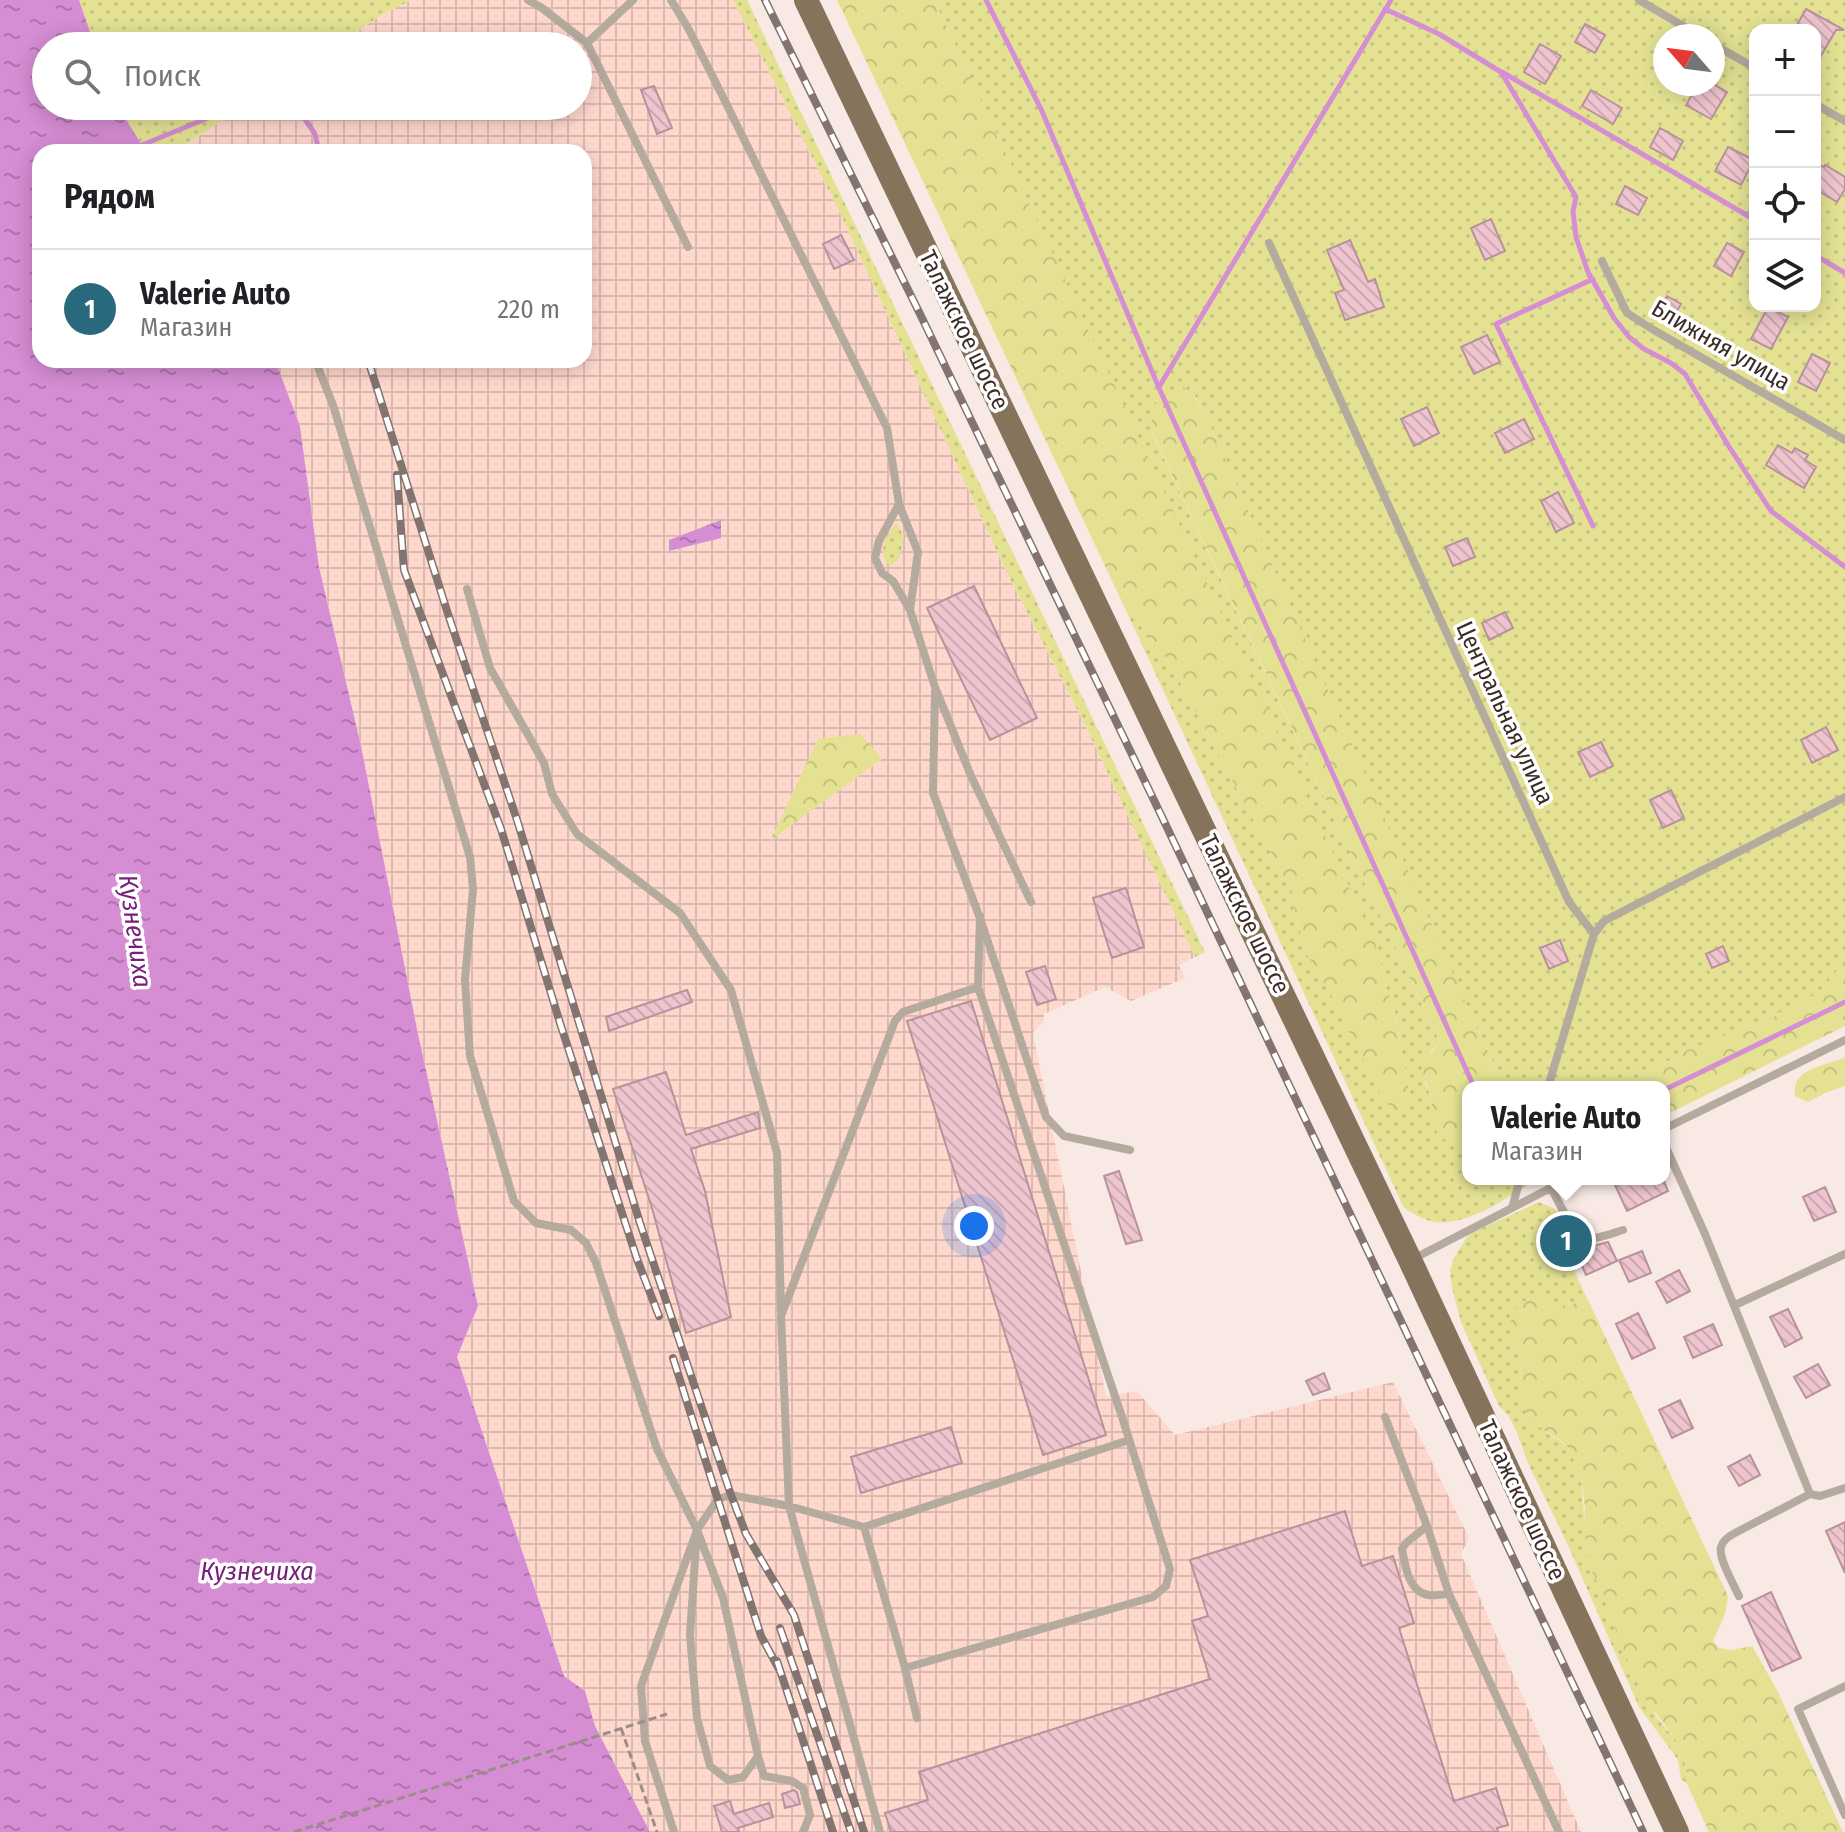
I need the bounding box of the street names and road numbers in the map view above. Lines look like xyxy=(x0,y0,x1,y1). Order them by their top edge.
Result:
street label: Талажское шоссе xyxy=(913,246,1015,414)
street label: Ближняя улица xyxy=(1647,294,1795,396)
street label: Центральная улица xyxy=(1450,617,1560,809)
street label: Талажское шоссе xyxy=(1194,830,1296,998)
street label: Талажское шоссе xyxy=(1473,1415,1571,1585)

